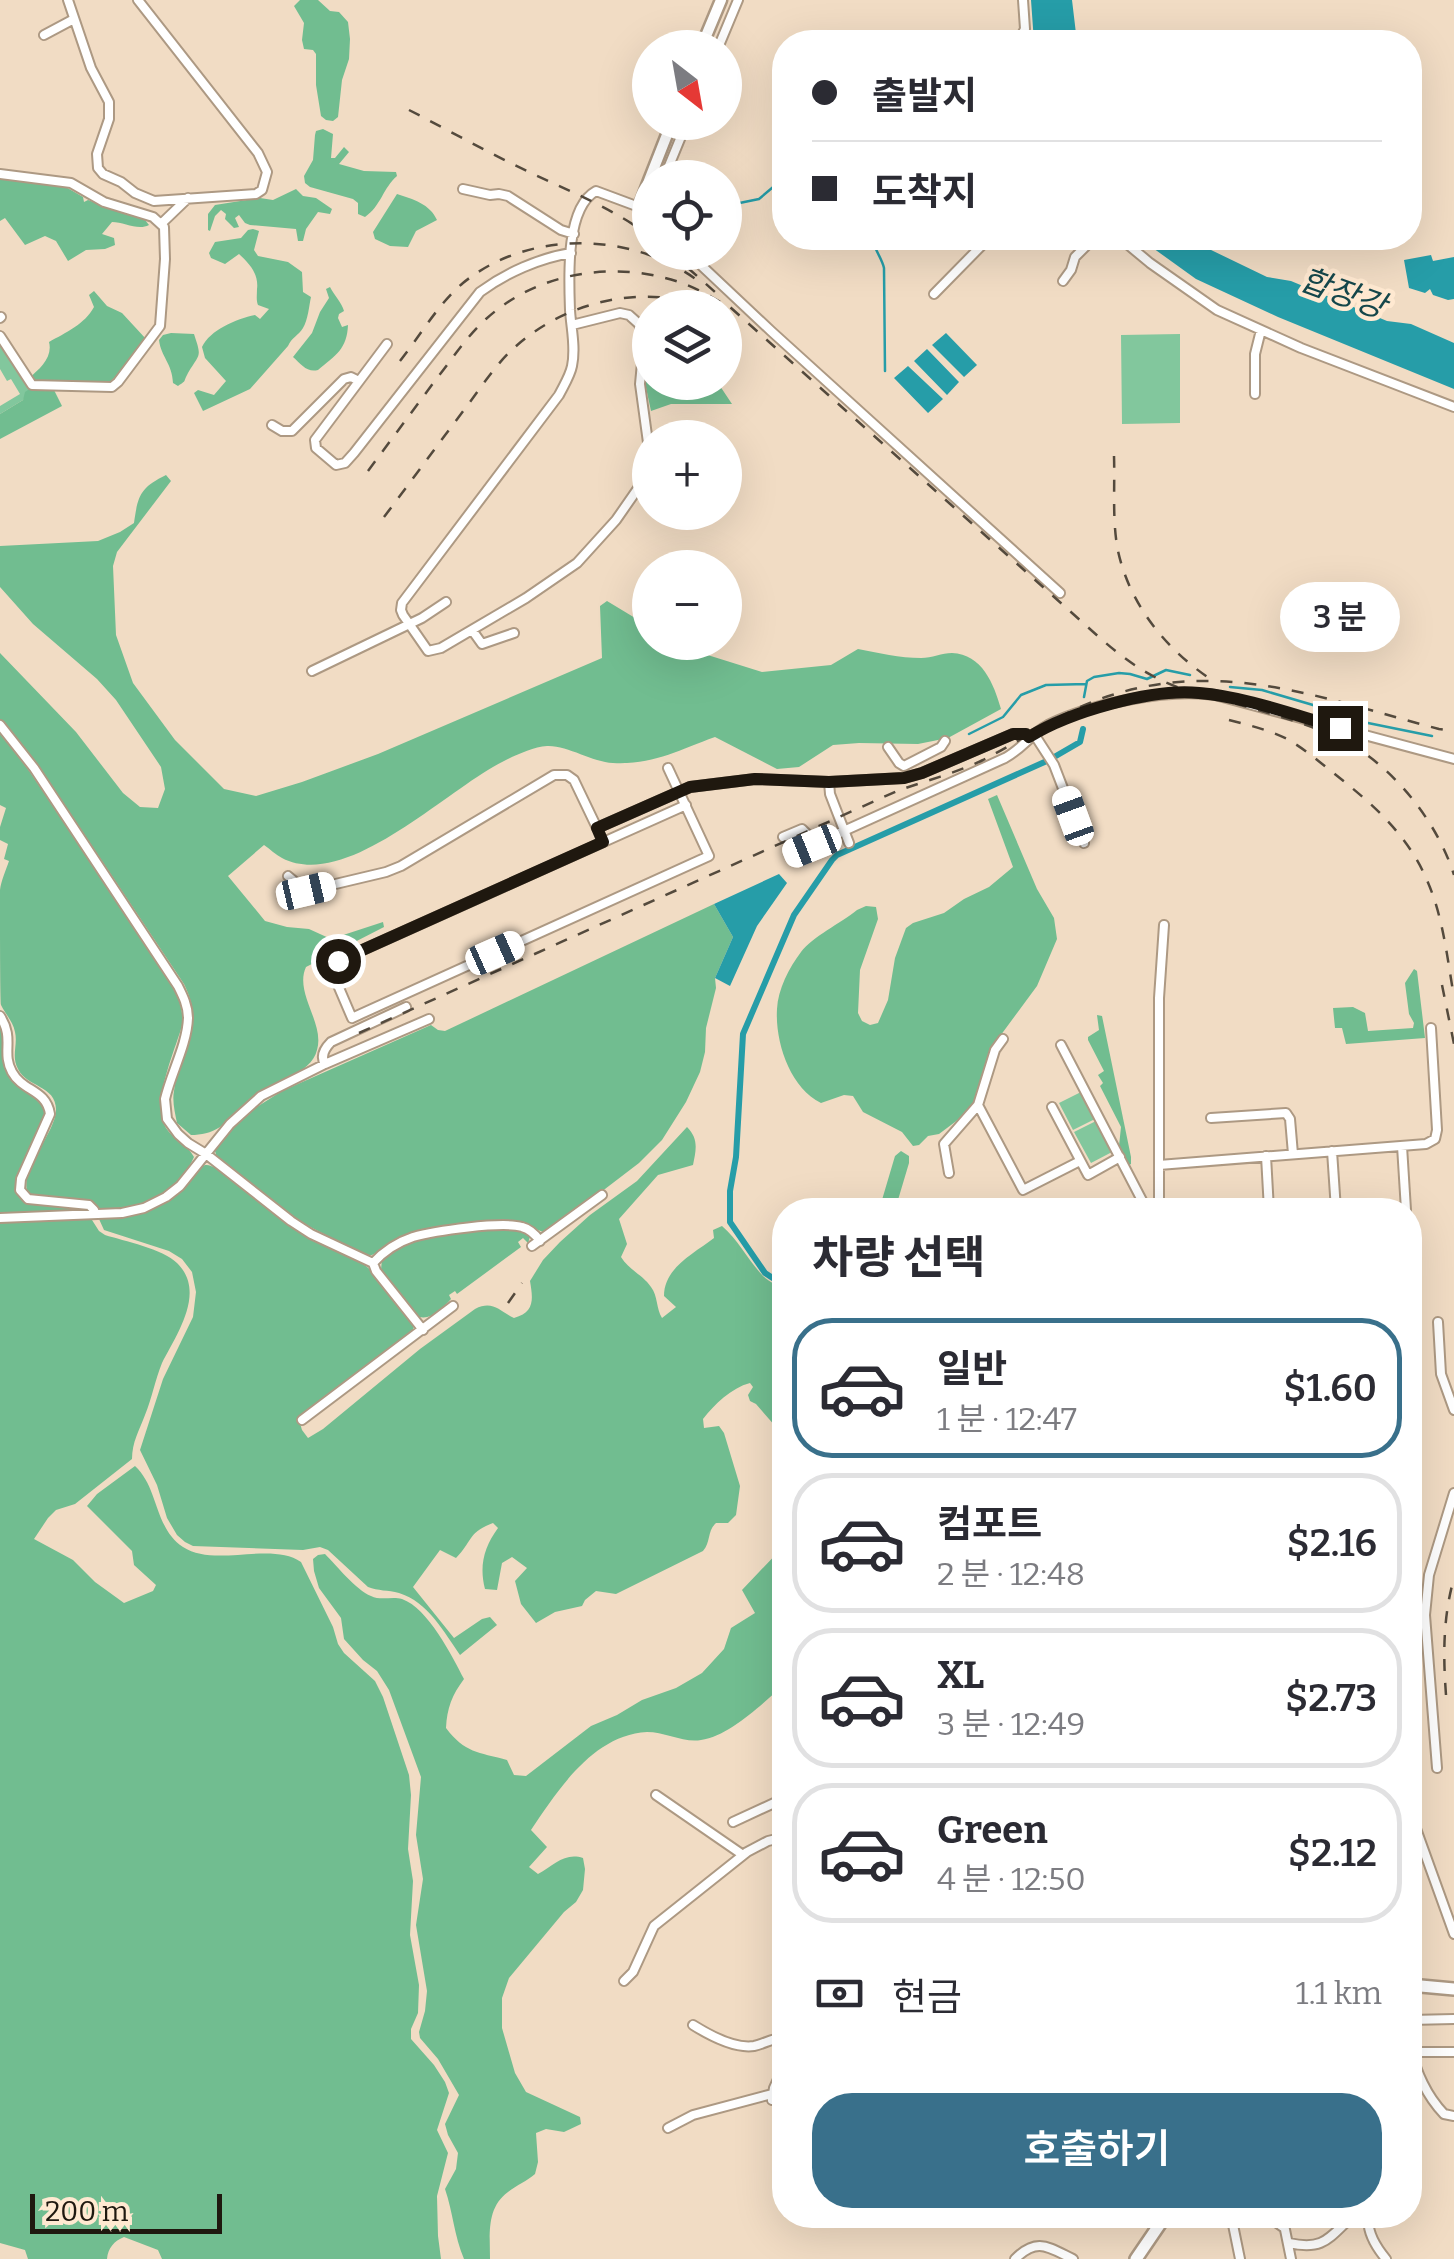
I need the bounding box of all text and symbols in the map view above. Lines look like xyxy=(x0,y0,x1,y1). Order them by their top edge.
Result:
north arrow xyxy=(632,30,742,140)
map controls xyxy=(632,30,742,660)
text: 출발지 xyxy=(872,73,977,119)
button: locate xyxy=(632,160,742,270)
text: 도착지 xyxy=(872,169,977,215)
water label: 합장강 xyxy=(1295,260,1395,328)
button: layers xyxy=(632,290,742,400)
button: + xyxy=(632,420,742,530)
button: − xyxy=(632,550,742,660)
callout: 3 분 xyxy=(1280,583,1400,653)
text: 3 분 xyxy=(1313,598,1367,636)
route end xyxy=(1318,706,1363,751)
car xyxy=(1049,783,1097,849)
car xyxy=(779,821,845,871)
car xyxy=(273,870,339,912)
car xyxy=(461,927,529,979)
route start xyxy=(316,939,361,984)
text: 차량 선택 xyxy=(812,1231,986,1285)
icon: car xyxy=(817,1343,907,1433)
text: 일반 xyxy=(937,1346,1007,1392)
text: $1.60 xyxy=(1283,1365,1377,1411)
text: 1 분 · 12:47 xyxy=(937,1400,1077,1438)
icon: car xyxy=(817,1498,907,1588)
text: 컴포트 xyxy=(937,1501,1042,1547)
text: $2.16 xyxy=(1286,1520,1377,1566)
text: 2 분 · 12:48 xyxy=(937,1555,1085,1593)
text: XL xyxy=(937,1652,984,1698)
icon: car xyxy=(817,1653,907,1743)
text: $2.73 xyxy=(1285,1675,1377,1721)
text: 3 분 · 12:49 xyxy=(937,1705,1085,1743)
text: Green xyxy=(937,1807,1048,1853)
icon: car xyxy=(817,1808,907,1898)
text: $2.12 xyxy=(1288,1830,1377,1876)
text: 4 분 · 12:50 xyxy=(937,1860,1086,1898)
icon: cash xyxy=(812,1966,867,2021)
text: 현금 xyxy=(892,1974,962,2020)
text: 1.1 km xyxy=(1296,1974,1382,2012)
button: 호출하기 xyxy=(812,2093,1382,2208)
scale bar xyxy=(30,2189,222,2234)
text: 200 m xyxy=(45,2195,128,2228)

